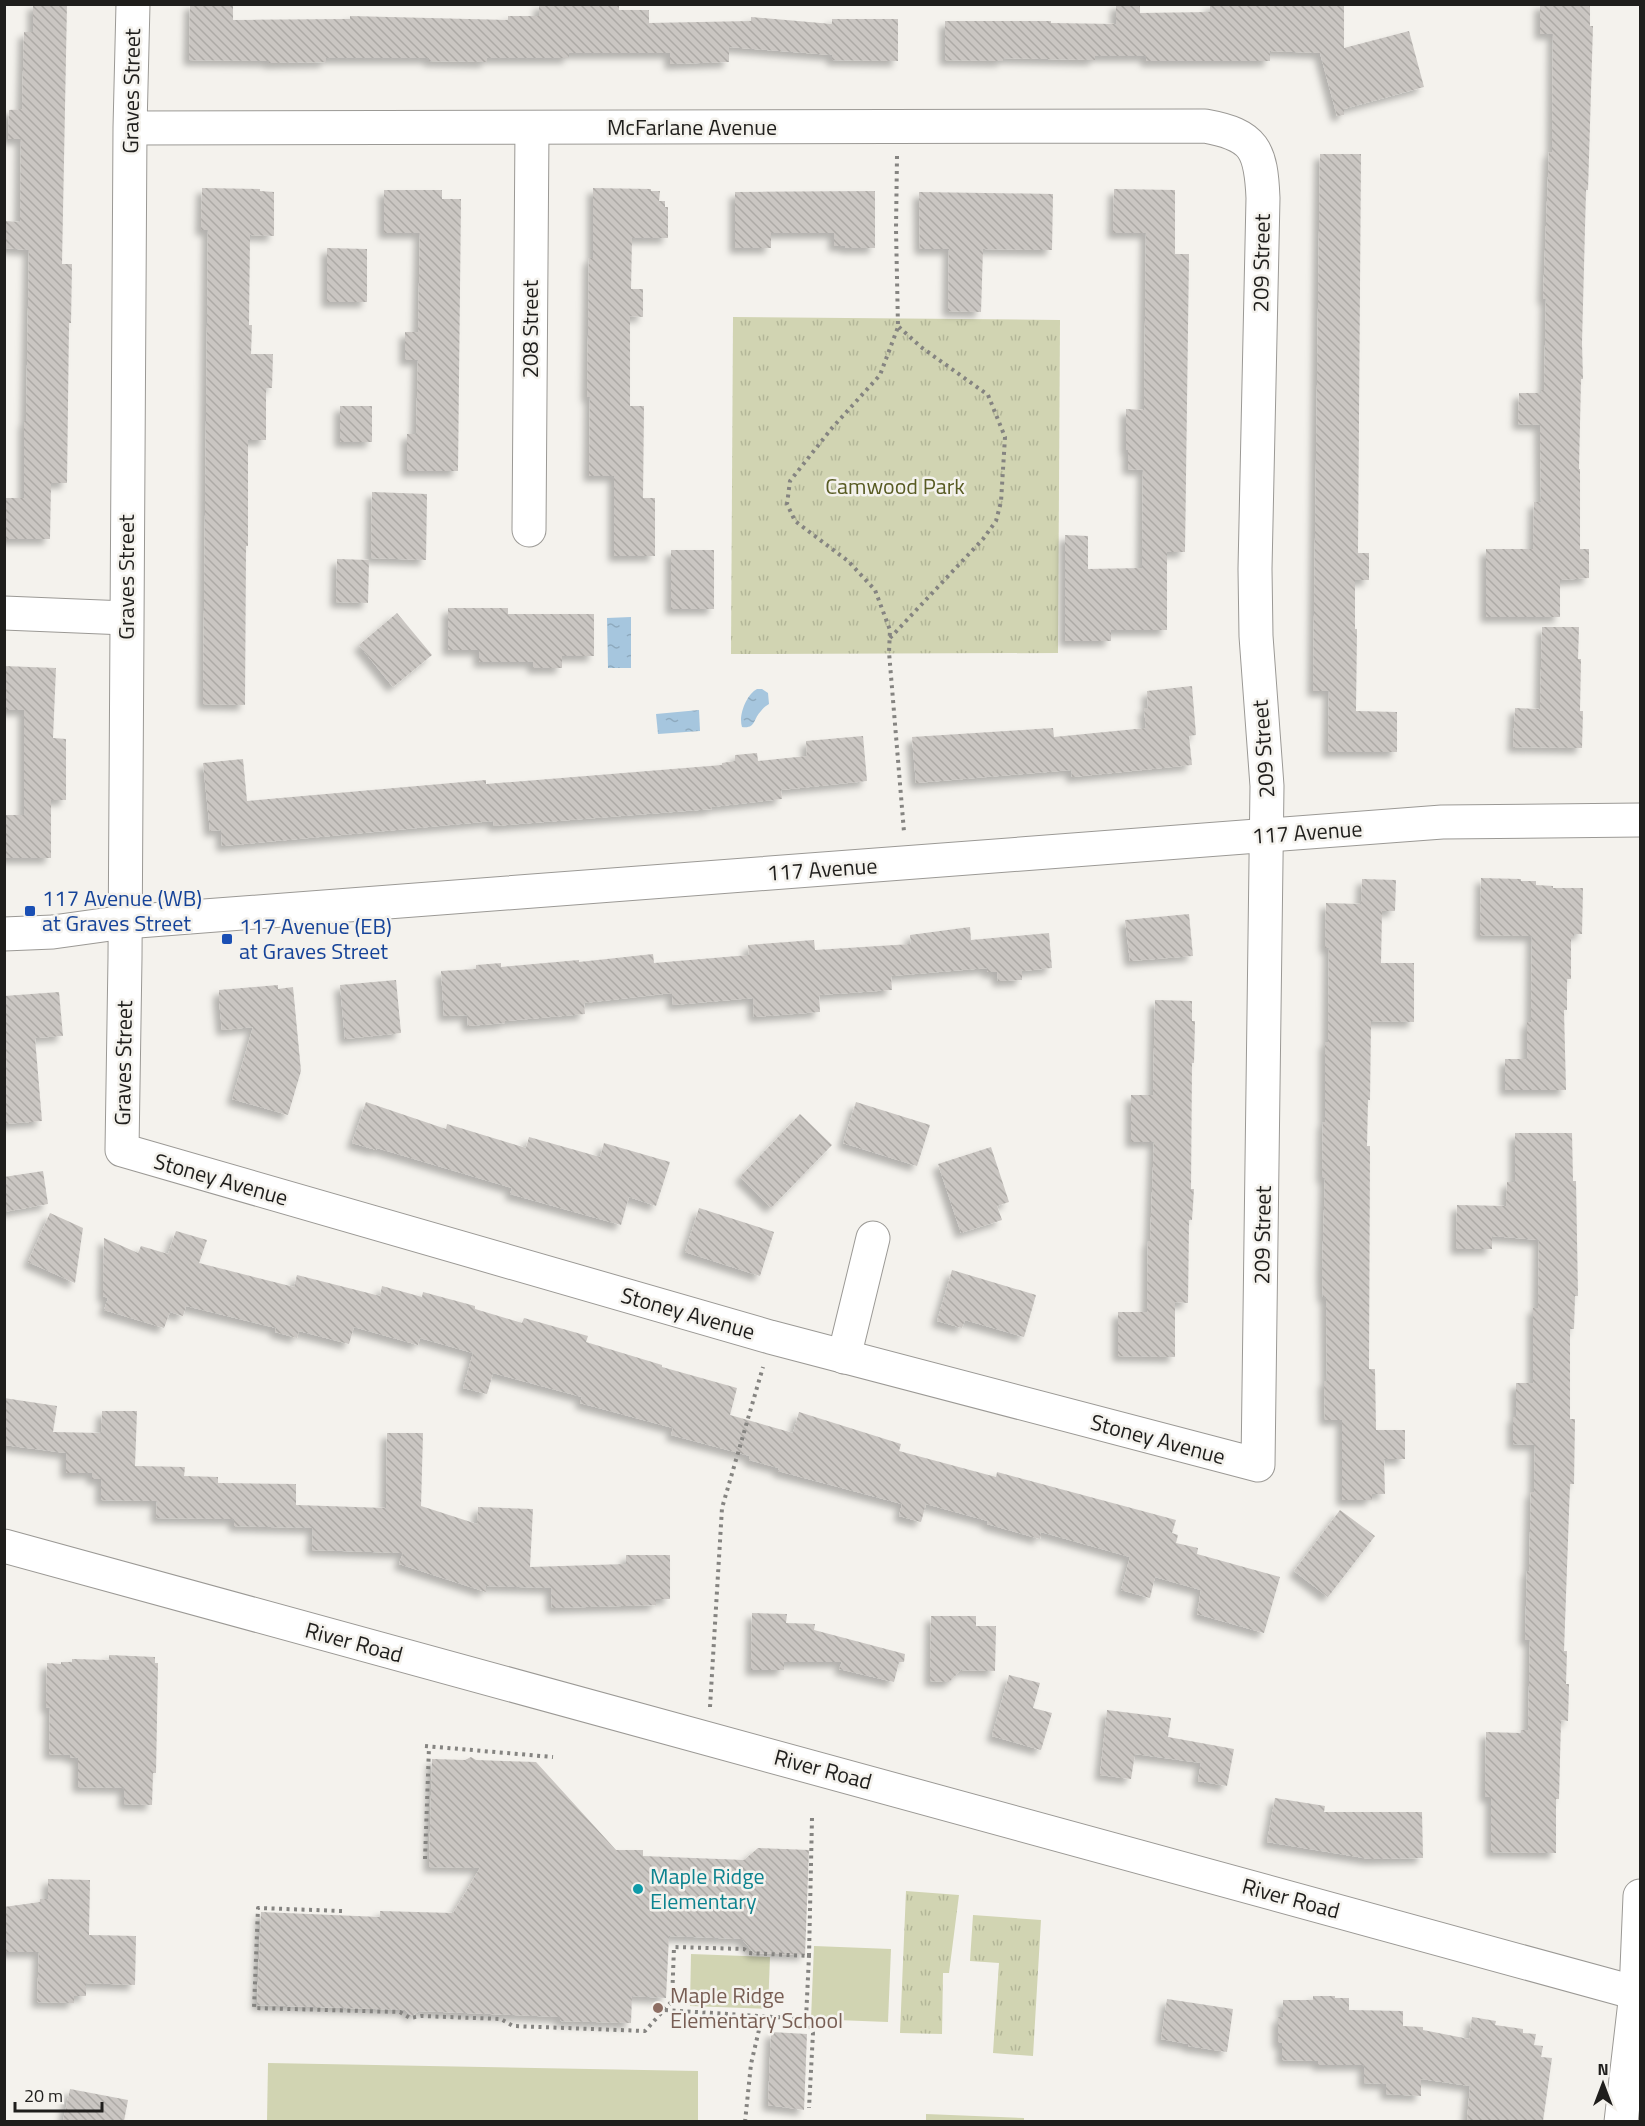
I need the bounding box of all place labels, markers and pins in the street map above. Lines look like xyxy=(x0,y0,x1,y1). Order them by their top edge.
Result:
place label: 117 Avenue (WB) at Graves Street xyxy=(42,881,202,940)
marker: 117 Avenue (WB) at Graves Street xyxy=(23,904,37,918)
place label: 117 Avenue (EB) at Graves Street xyxy=(239,909,392,968)
marker: 117 Avenue (EB) at Graves Street xyxy=(220,932,234,946)
place label: Maple Ridge Elementary xyxy=(650,1859,765,1918)
marker: Maple Ridge Elementary xyxy=(631,1882,645,1896)
place label: Maple Ridge Elementary School xyxy=(670,1978,843,2037)
marker: Maple Ridge Elementary School xyxy=(651,2001,665,2015)

